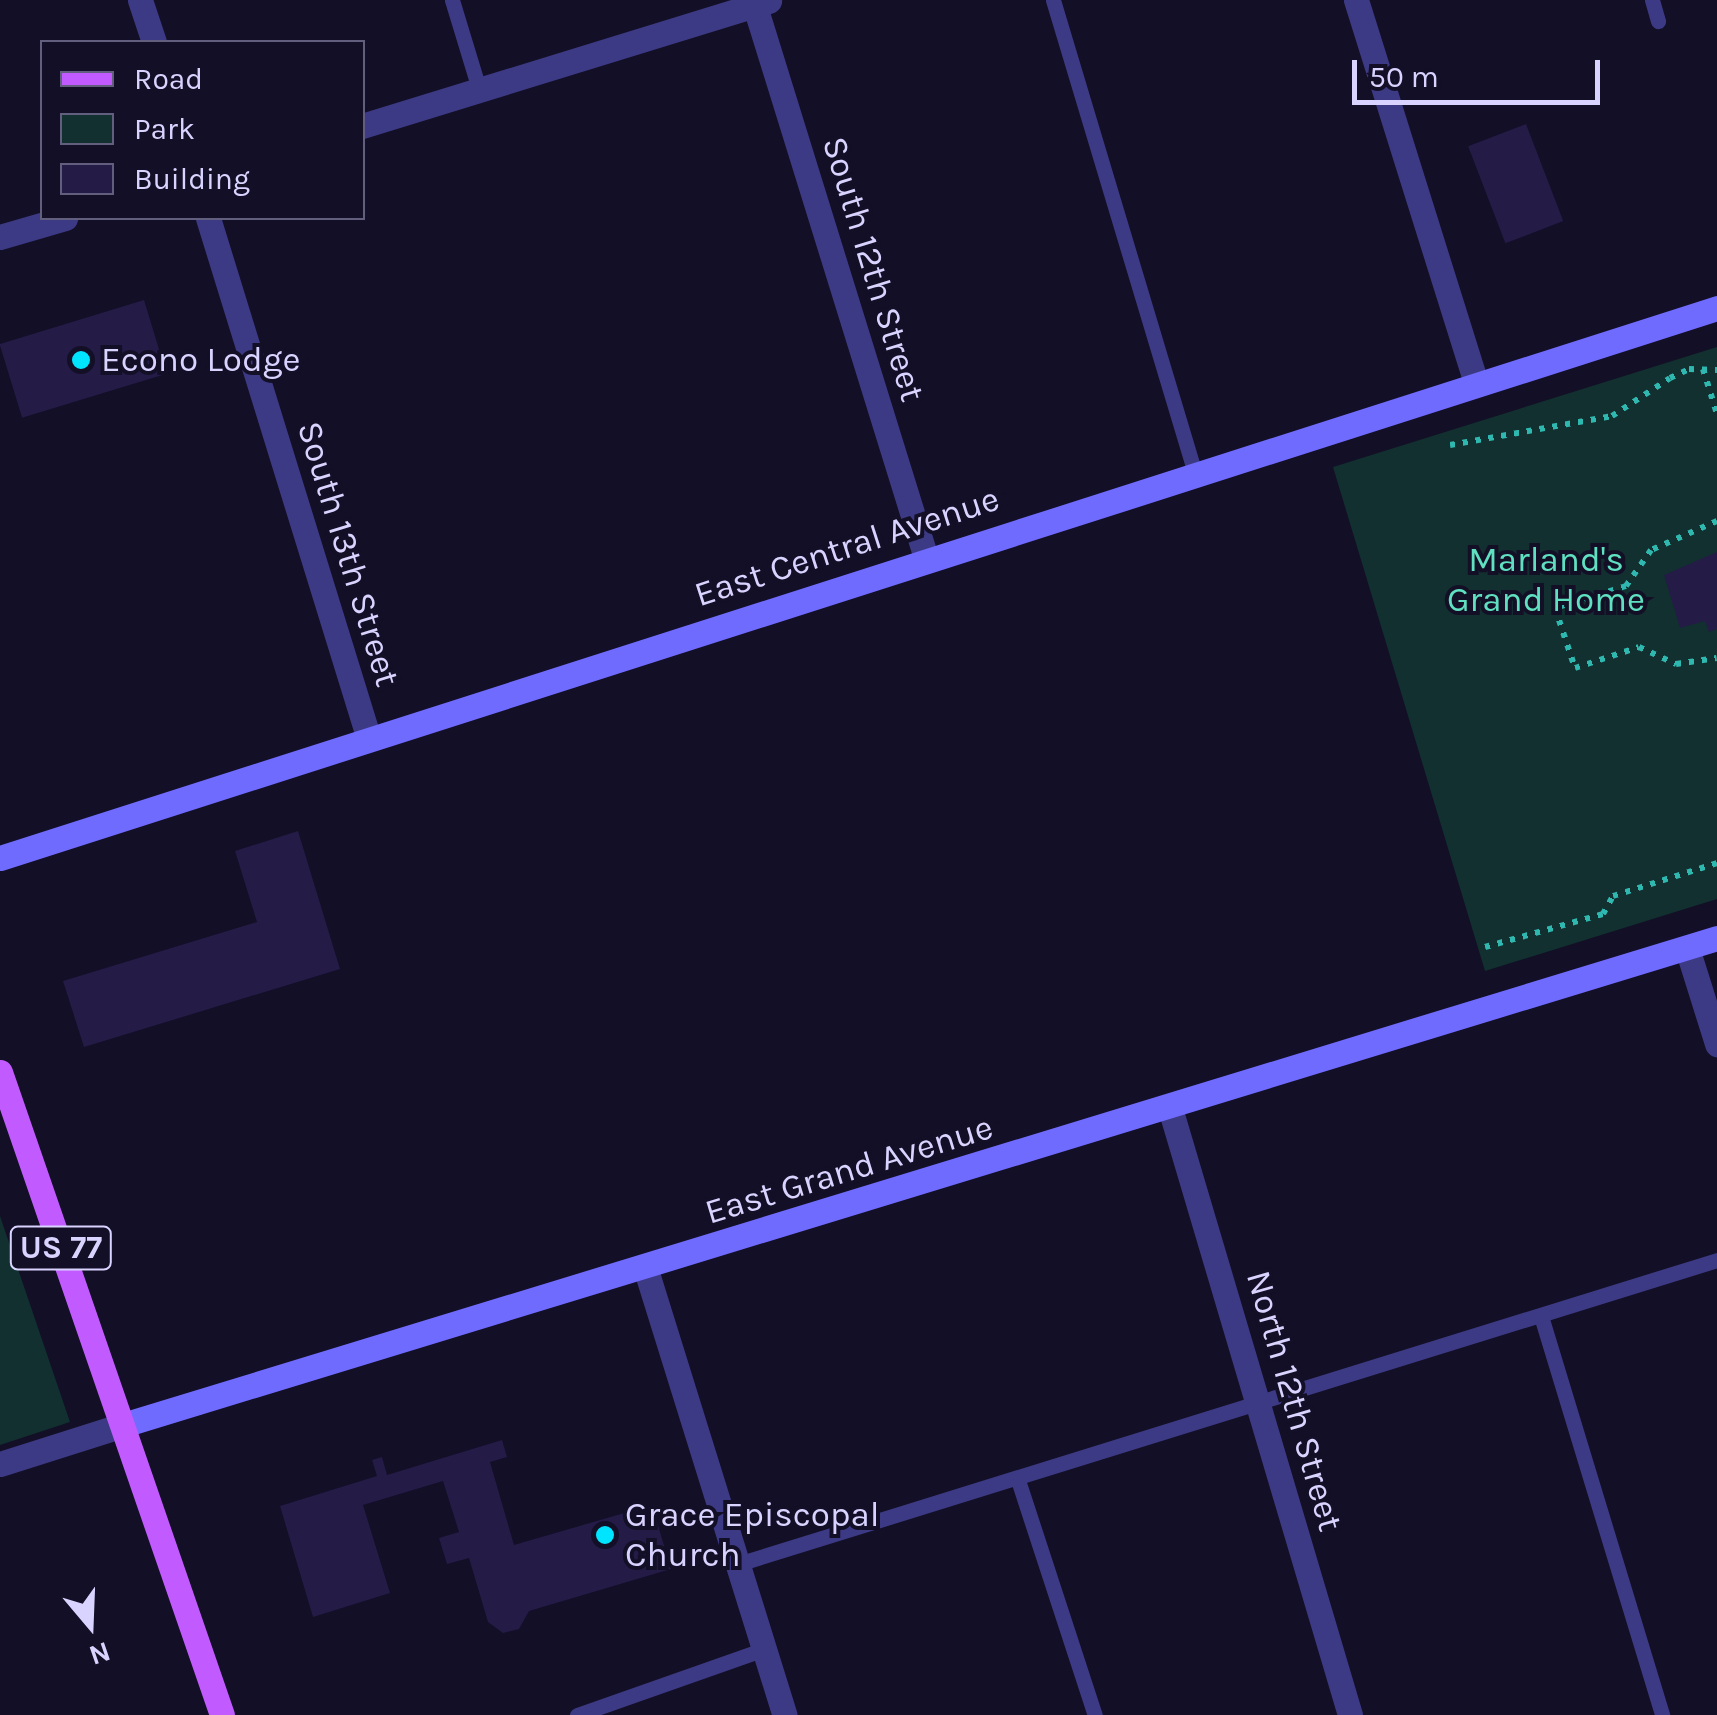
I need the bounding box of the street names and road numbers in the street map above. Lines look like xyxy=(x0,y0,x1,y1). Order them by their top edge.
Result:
street label: South 12th Street xyxy=(813,132,933,406)
street label: South 13th Street xyxy=(288,416,408,692)
street label: East Central Avenue xyxy=(689,478,1005,616)
street label: East Grand Avenue xyxy=(700,1106,998,1234)
road number: US 77 xyxy=(8,1221,114,1275)
street label: North 12th Street xyxy=(1237,1266,1351,1536)

